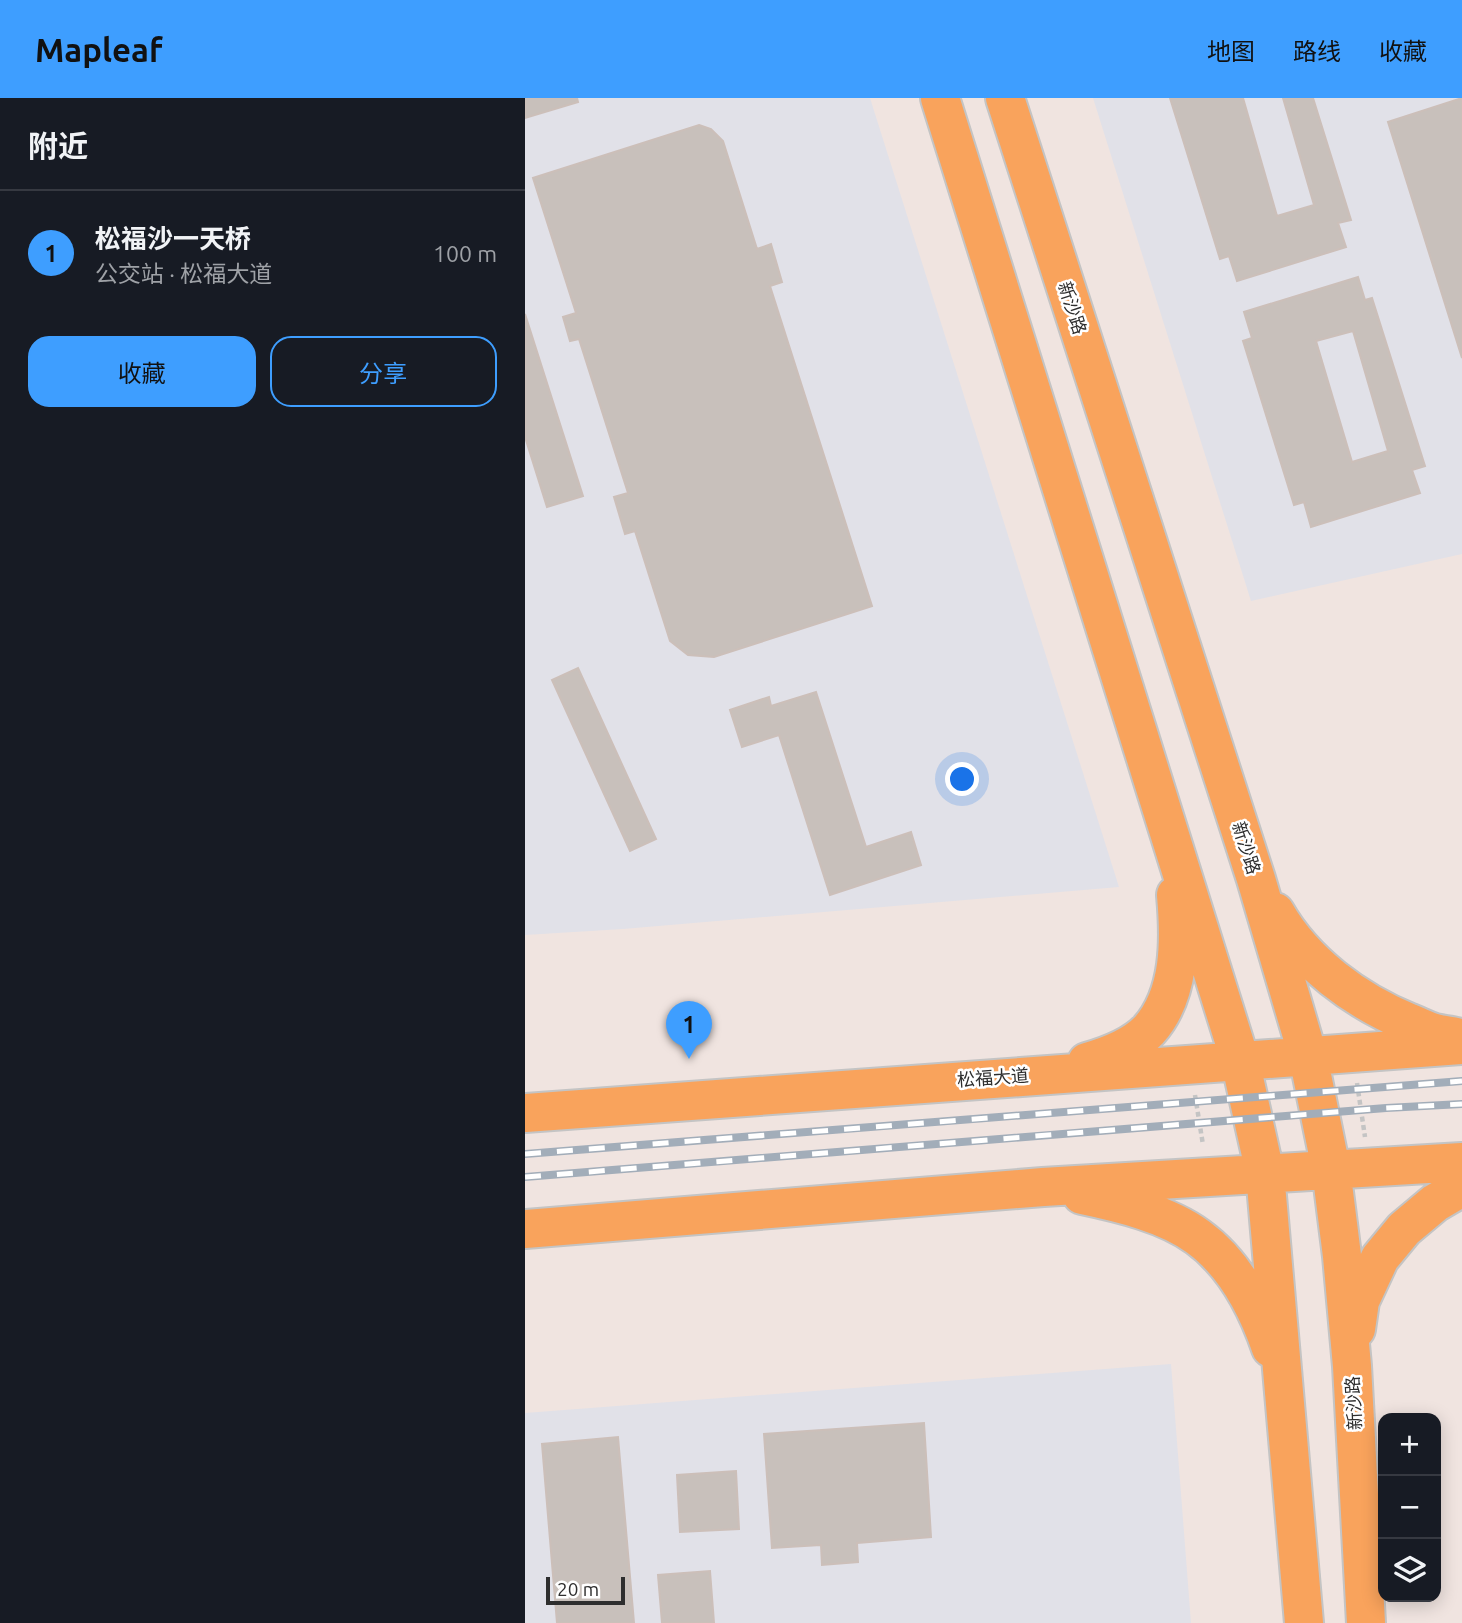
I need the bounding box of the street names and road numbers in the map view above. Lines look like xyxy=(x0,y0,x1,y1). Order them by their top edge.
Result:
street label: 新沙路 xyxy=(1055,279,1091,336)
street label: 新沙路 xyxy=(1229,819,1265,876)
street label: 松福大道 xyxy=(956,1065,1030,1089)
street label: 新沙路 xyxy=(1342,1376,1364,1431)

